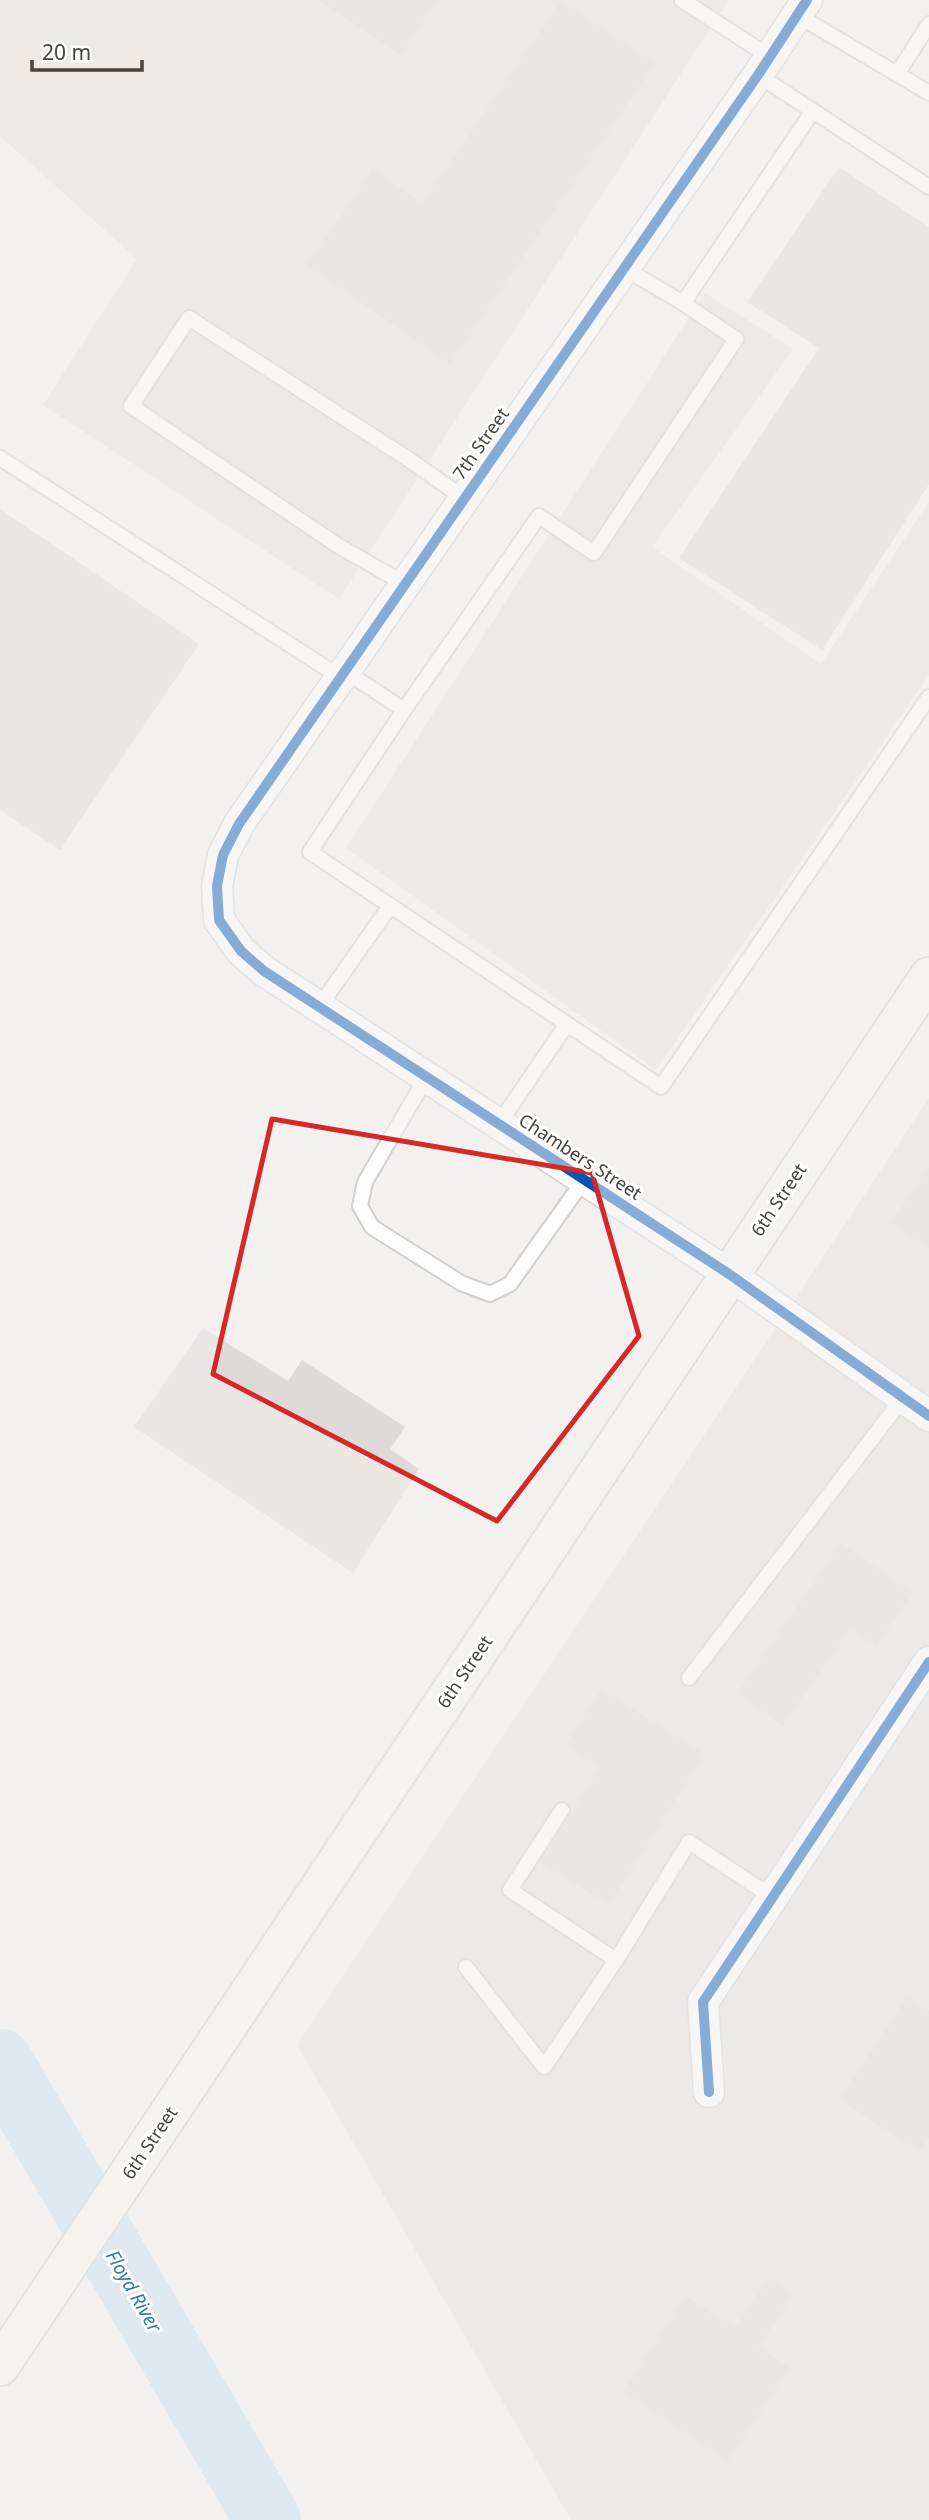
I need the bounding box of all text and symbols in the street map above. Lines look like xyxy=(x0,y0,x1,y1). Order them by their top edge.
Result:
scale bar xyxy=(32,28,142,72)
text: 20 m xyxy=(42,38,91,66)
street label: 7th Street xyxy=(447,402,514,484)
street label: Chambers Street xyxy=(515,1108,647,1205)
street label: 6th Street xyxy=(745,1158,812,1240)
street label: 6th Street xyxy=(431,1630,498,1712)
street label: 6th Street xyxy=(116,2101,183,2183)
water label: Floyd River xyxy=(100,2245,169,2338)

